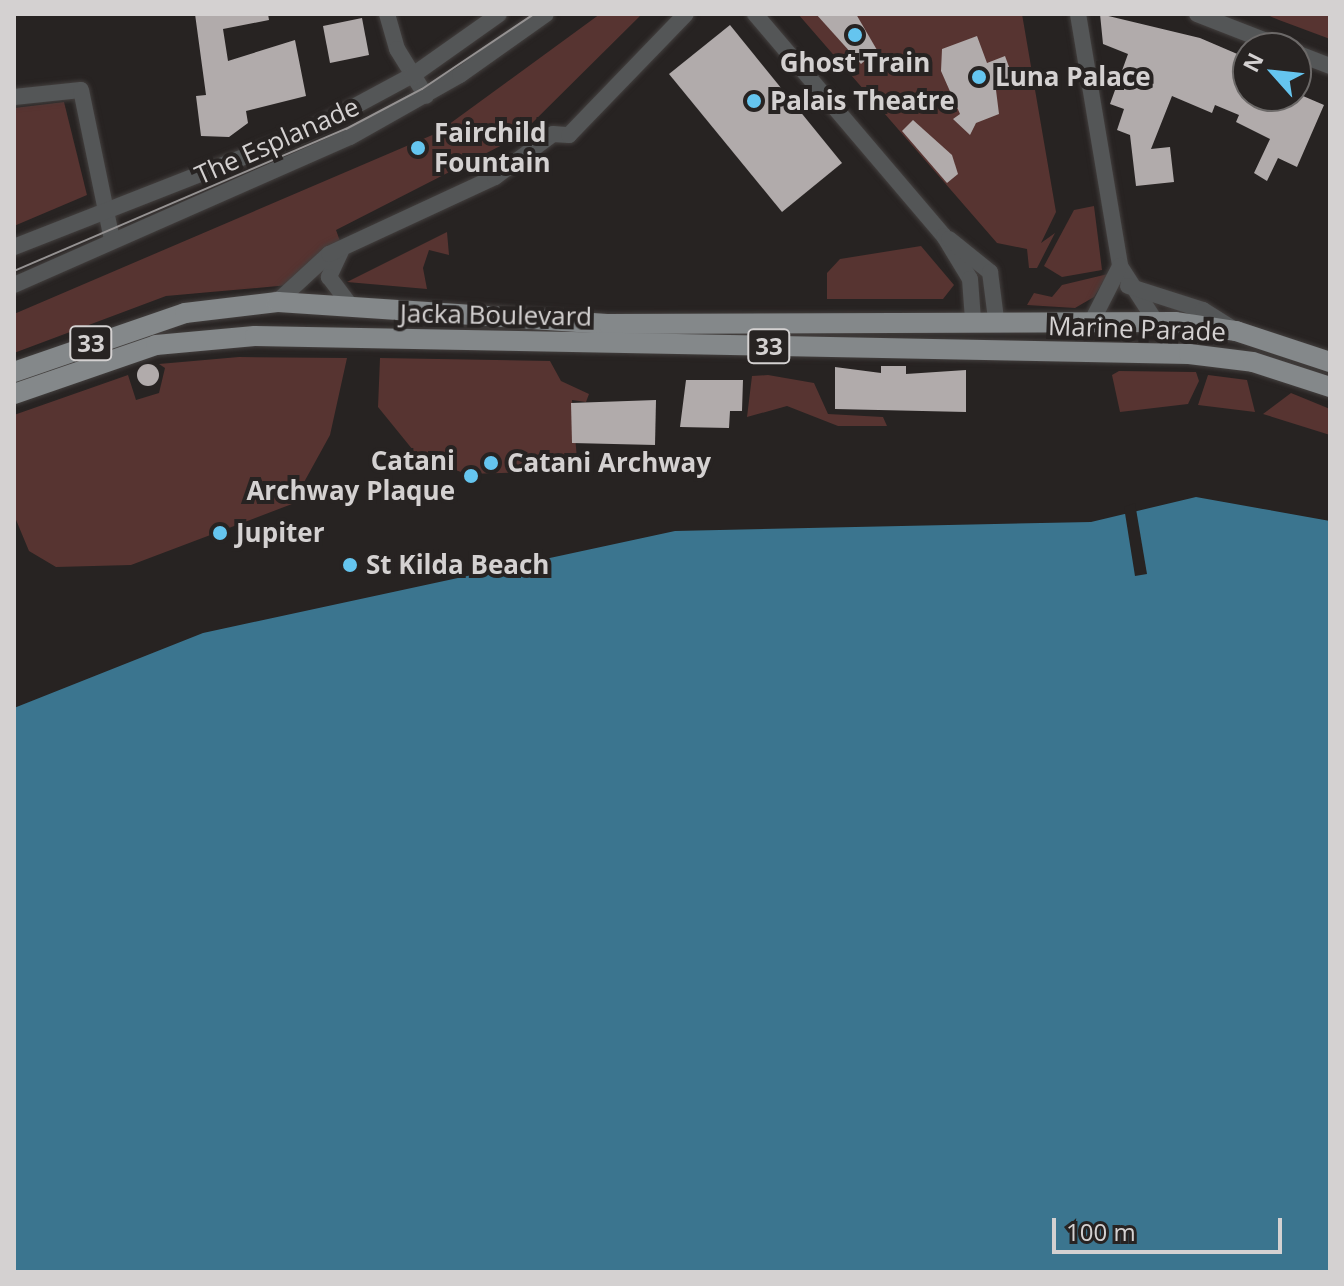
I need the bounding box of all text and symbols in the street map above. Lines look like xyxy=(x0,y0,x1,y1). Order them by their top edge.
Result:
marker: Ghost Train xyxy=(846,26,864,44)
north arrow xyxy=(1232,32,1312,112)
place label: Ghost Train xyxy=(780,47,930,79)
text: N xyxy=(1235,47,1270,77)
place label: Luna Palace xyxy=(995,61,1151,93)
marker: Luna Palace xyxy=(970,68,988,86)
place label: Palais Theatre xyxy=(770,85,955,117)
street label: The Esplanade xyxy=(190,91,364,191)
marker: Palais Theatre xyxy=(745,92,763,110)
place label: Fairchild Fountain xyxy=(434,117,551,178)
marker: Fairchild Fountain xyxy=(409,139,427,157)
street label: Jacka Boulevard xyxy=(400,298,592,332)
street label: Marine Parade xyxy=(1048,310,1226,348)
road number: 33 xyxy=(69,323,113,363)
road number: 33 xyxy=(747,326,791,366)
place label: Catani Archway Plaque xyxy=(246,445,455,506)
place label: Catani Archway xyxy=(507,447,711,479)
marker: Catani Archway xyxy=(482,454,500,472)
marker: Catani Archway Plaque xyxy=(462,467,480,485)
place label: Jupiter xyxy=(236,517,325,549)
marker: Jupiter xyxy=(211,524,229,542)
place label: St Kilda Beach xyxy=(366,549,549,581)
marker: St Kilda Beach xyxy=(341,556,359,574)
scale bar xyxy=(1056,1202,1286,1252)
text: 100 m xyxy=(1066,1215,1136,1248)

